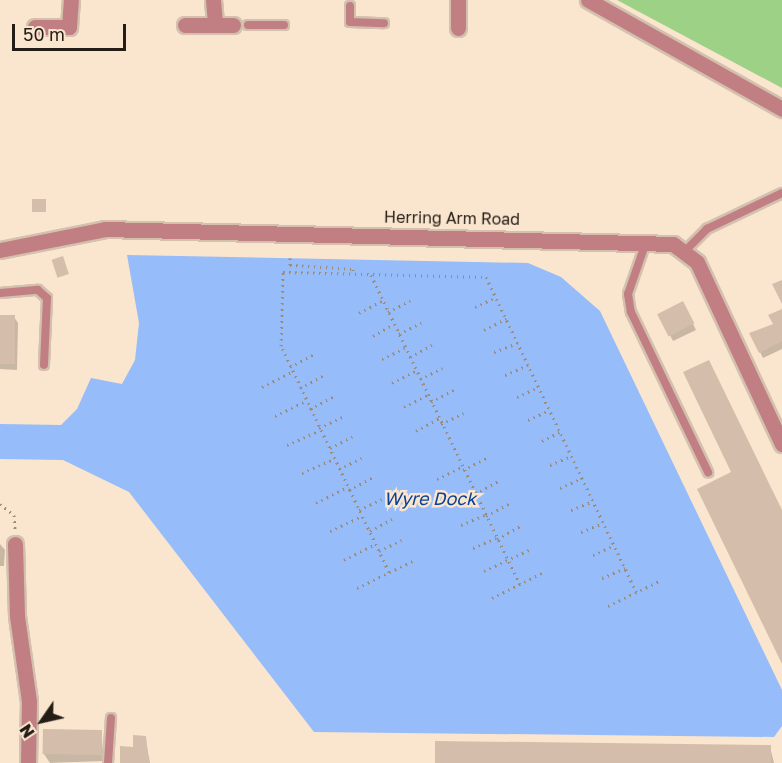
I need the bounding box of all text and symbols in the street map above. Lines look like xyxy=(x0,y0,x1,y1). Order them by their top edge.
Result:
scale bar xyxy=(15,12,129,50)
text: 50 m xyxy=(23,23,65,45)
street label: Herring Arm Road xyxy=(384,207,520,229)
water label: Wyre Dock xyxy=(384,487,476,509)
north arrow xyxy=(12,691,72,751)
text: N xyxy=(15,720,39,742)

